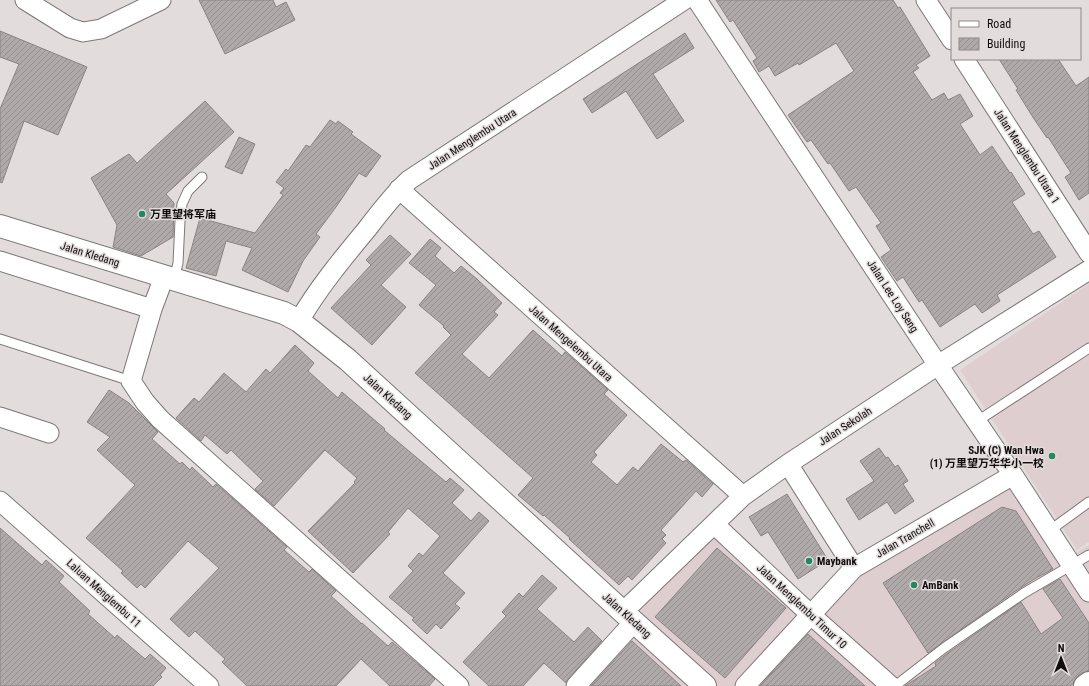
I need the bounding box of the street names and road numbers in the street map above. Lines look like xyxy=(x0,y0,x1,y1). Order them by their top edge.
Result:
street label: Jalan Menglembu Utara xyxy=(426,106,519,173)
street label: Jalan Menglembu Utara 1 xyxy=(991,106,1062,206)
street label: Jalan Kledang xyxy=(59,239,121,270)
street label: Jalan Lee Loy Seng xyxy=(864,258,921,335)
street label: Jalan Mengelembu Utara xyxy=(526,302,615,384)
street label: Jalan Kledang xyxy=(360,371,415,422)
street label: Jalan Sekolah xyxy=(816,404,874,448)
street label: Jalan Tranchell xyxy=(874,516,937,560)
street label: Laluan Menglembu 11 xyxy=(64,556,144,630)
street label: Jalan Menglembu Timur 10 xyxy=(754,561,849,651)
street label: Jalan Kledang xyxy=(599,590,654,641)

